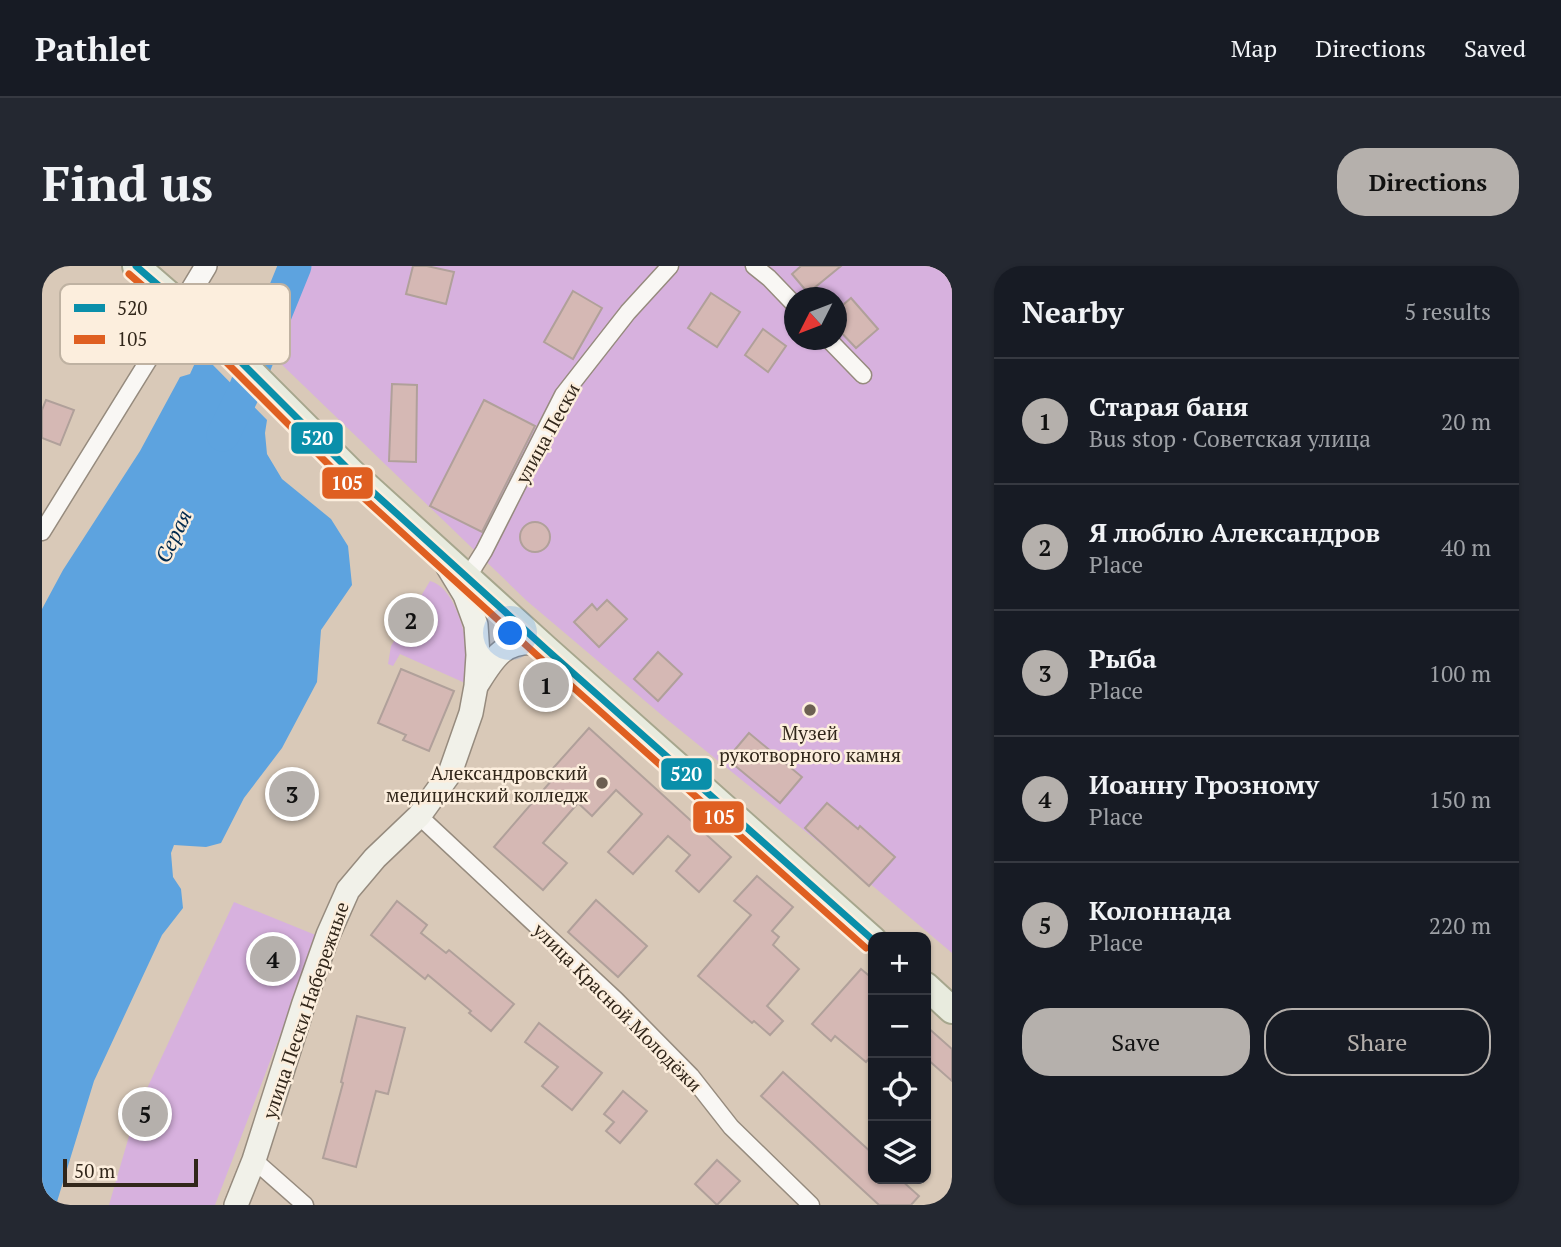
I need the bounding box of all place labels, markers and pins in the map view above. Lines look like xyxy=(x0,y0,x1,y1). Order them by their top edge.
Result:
pin: 2 xyxy=(388,594,434,646)
pin: 1 xyxy=(523,659,569,711)
marker: Музей рукотворного камня xyxy=(802,702,818,718)
place label: Музей рукотворного камня xyxy=(719,720,901,767)
place label: Александровский медицинский колледж xyxy=(386,760,588,807)
pin: 3 xyxy=(269,768,315,820)
marker: Александровский медицинский колледж xyxy=(594,775,610,791)
pin: 4 xyxy=(250,933,296,985)
pin: 5 xyxy=(122,1088,168,1140)

